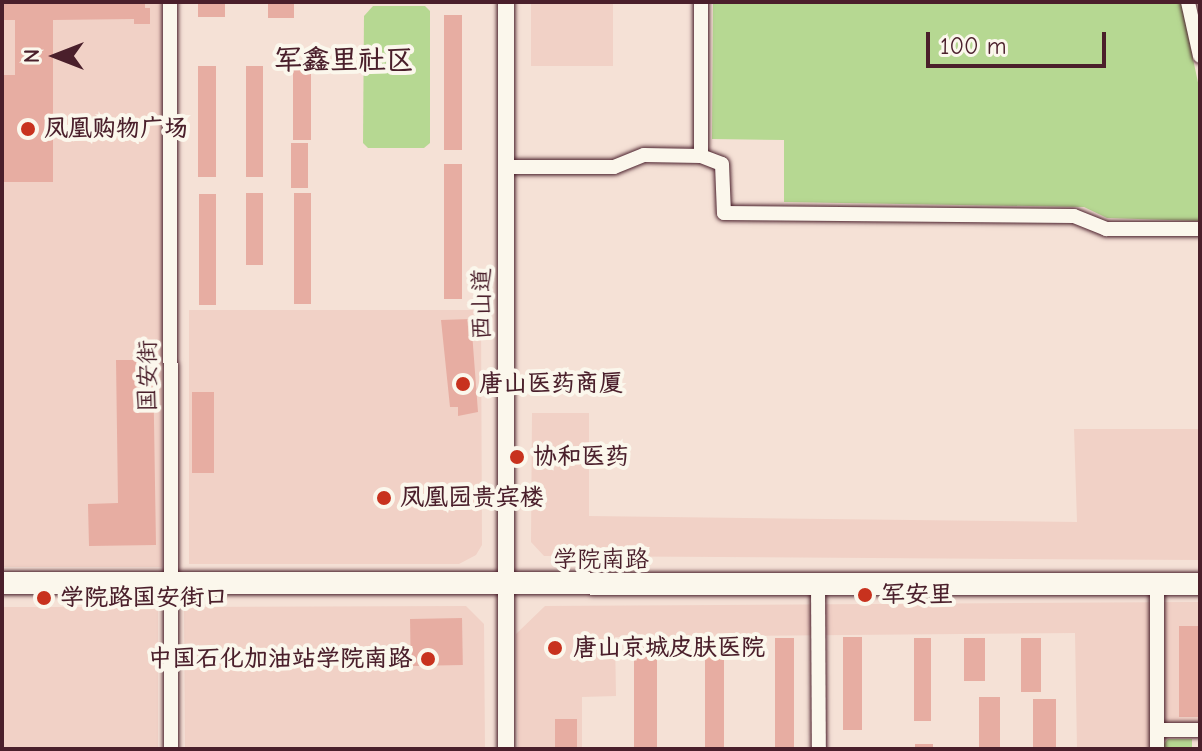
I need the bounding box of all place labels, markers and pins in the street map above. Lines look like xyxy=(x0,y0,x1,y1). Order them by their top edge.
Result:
place label: 凤凰购物广场 xyxy=(44,115,188,143)
marker: 凤凰购物广场 xyxy=(19,120,37,138)
place label: 唐山医药商厦 xyxy=(479,370,623,398)
marker: 唐山医药商厦 xyxy=(454,375,472,393)
place label: 协和医药 xyxy=(533,443,629,471)
marker: 协和医药 xyxy=(508,448,526,466)
place label: 凤凰园贵宾楼 xyxy=(400,484,544,512)
marker: 凤凰园贵宾楼 xyxy=(375,489,393,507)
place label: 军安里 xyxy=(881,581,953,609)
place label: 学院路国安街口 xyxy=(60,584,228,612)
marker: 军安里 xyxy=(856,586,874,604)
marker: 学院路国安街口 xyxy=(35,589,53,607)
place label: 唐山京城皮肤医院 xyxy=(573,634,765,662)
marker: 唐山京城皮肤医院 xyxy=(544,637,566,659)
place label: 中国石化加油站学院南路 xyxy=(148,645,412,673)
marker: 中国石化加油站学院南路 xyxy=(419,650,437,668)

